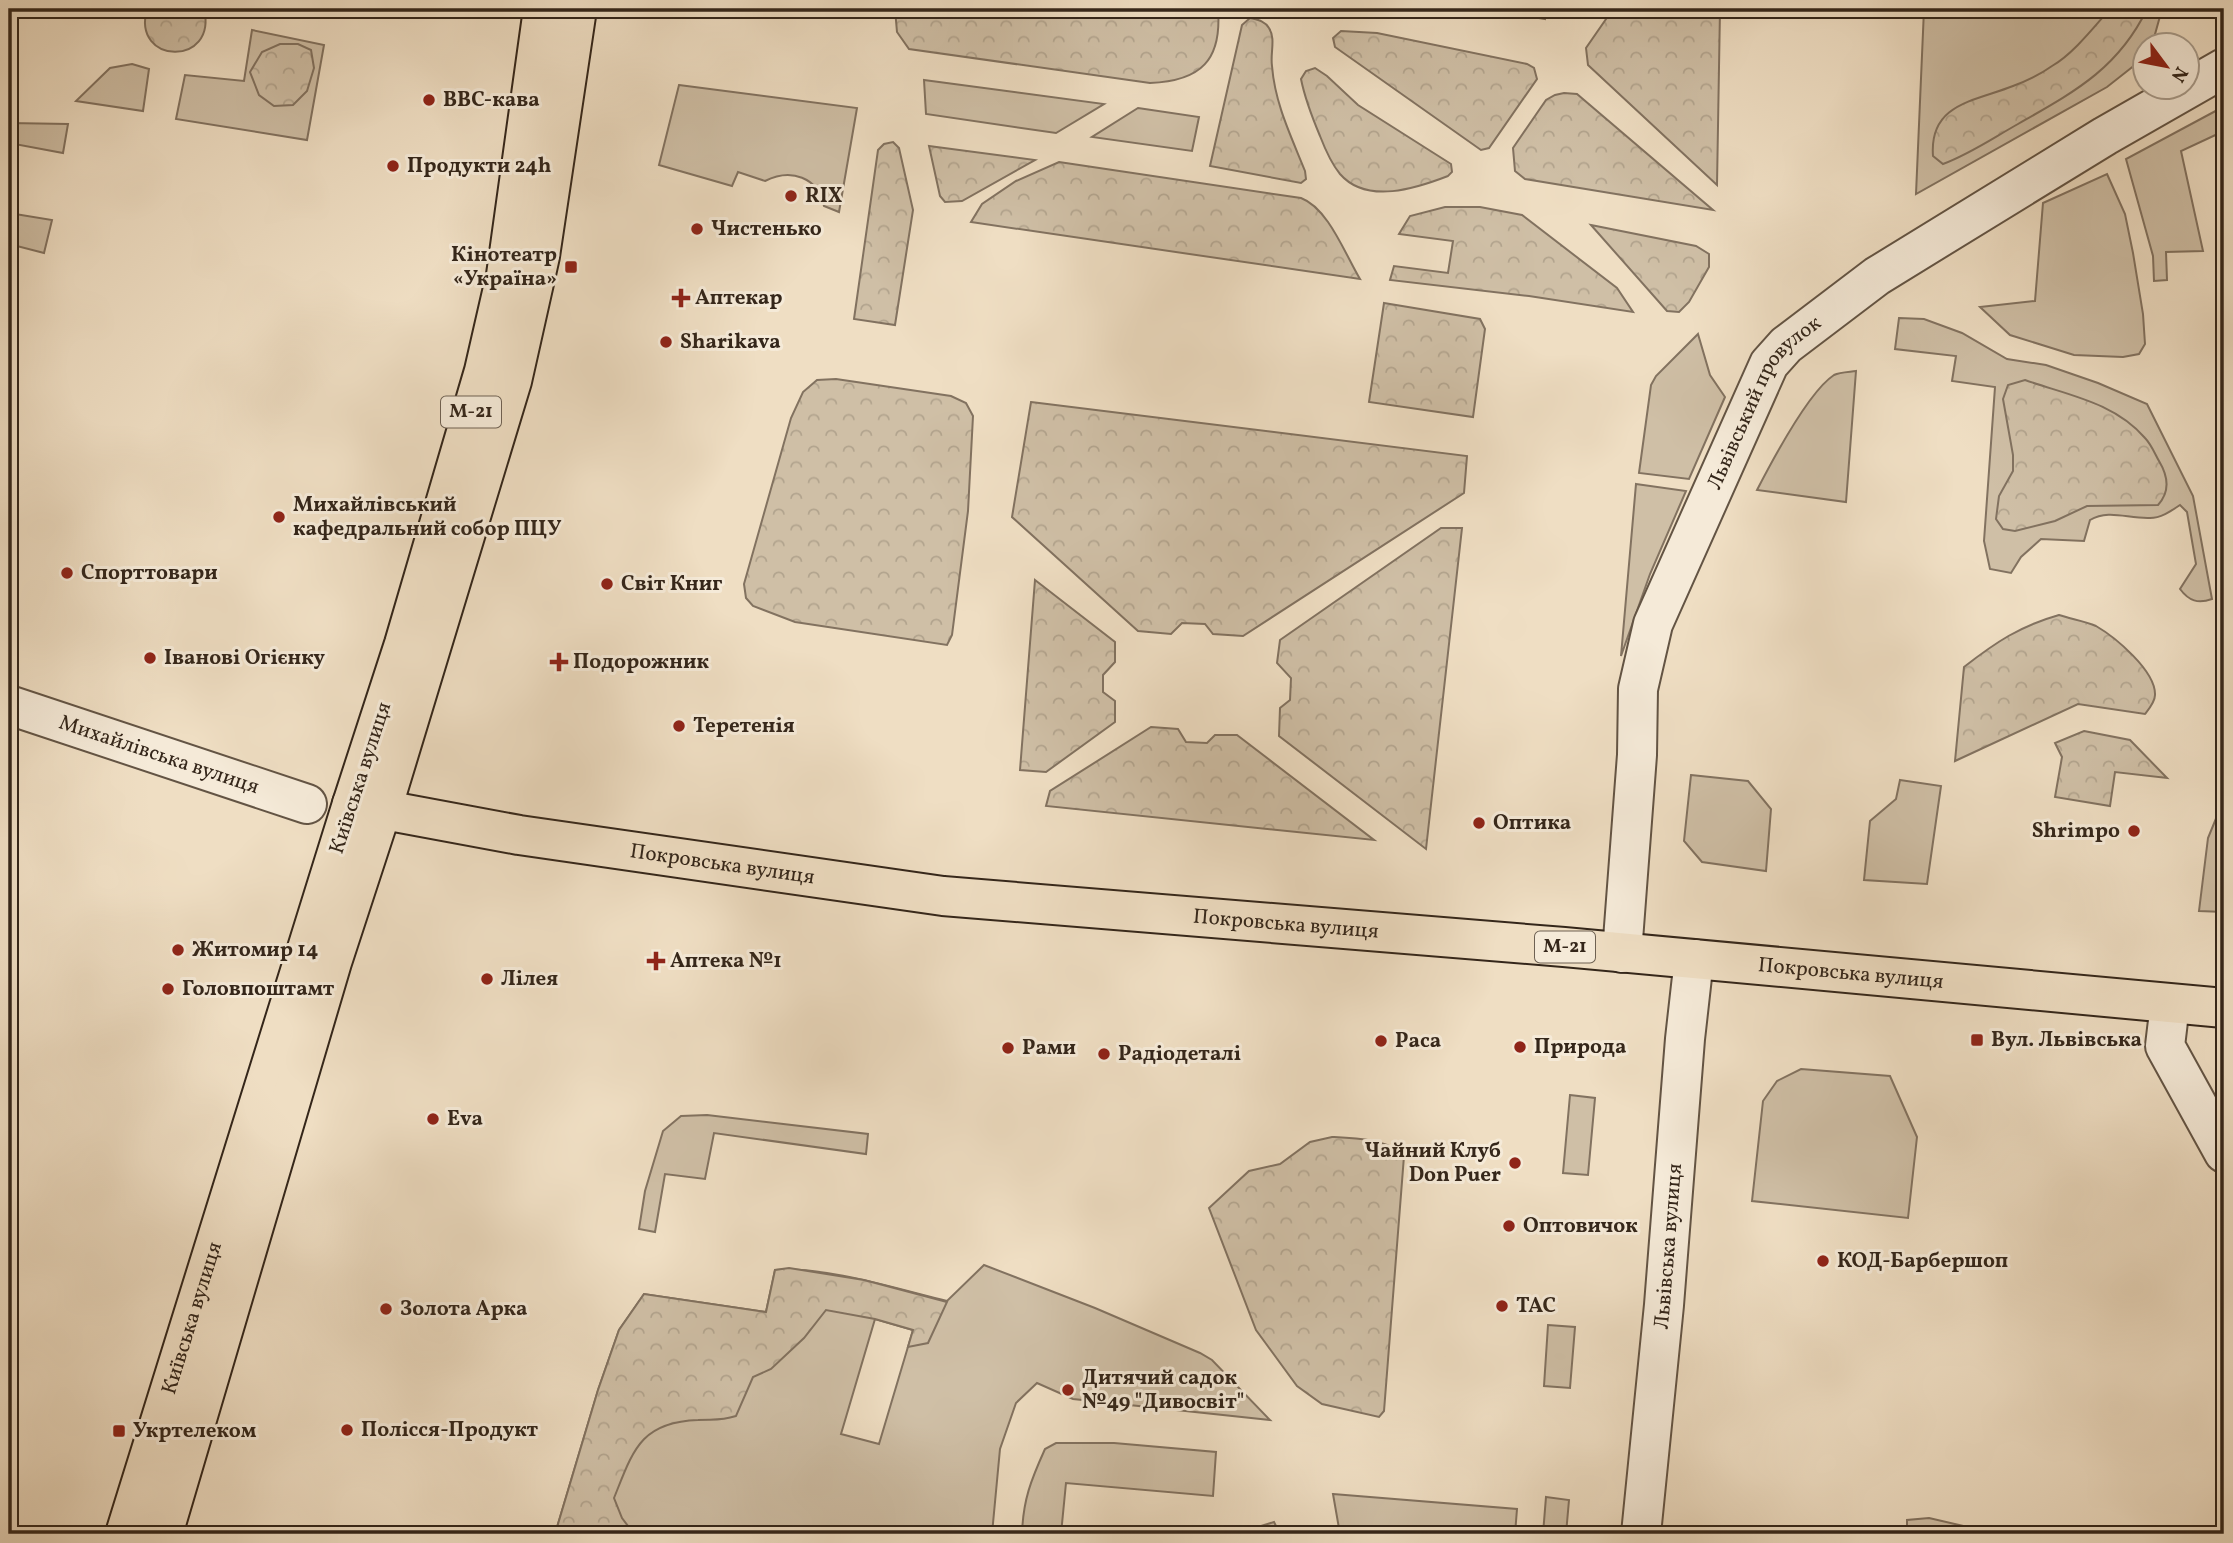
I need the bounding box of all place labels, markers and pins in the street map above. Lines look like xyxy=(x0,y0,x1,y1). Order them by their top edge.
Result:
place label: BBC-кава xyxy=(443,86,540,115)
marker: BBC-кава xyxy=(421,92,437,108)
place label: Продукти 24h xyxy=(407,152,552,181)
marker: Продукти 24h xyxy=(385,158,401,174)
place label: RIX xyxy=(805,182,843,211)
marker: RIX xyxy=(783,188,799,204)
place label: Чистенько xyxy=(711,215,822,244)
marker: Чистенько xyxy=(689,221,705,237)
place label: Кінотеатр «Україна» xyxy=(451,241,557,294)
marker: Кінотеатр «Україна» xyxy=(563,259,579,275)
place label: Аптекар xyxy=(695,284,782,313)
marker: Аптекар xyxy=(673,290,689,306)
place label: Sharikava xyxy=(680,328,781,357)
marker: Sharikava xyxy=(658,334,674,350)
place label: Михайлівський кафедральний собор ПЦУ xyxy=(293,491,562,544)
marker: Михайлівський кафедральний собор ПЦУ xyxy=(271,509,287,525)
place label: Спорттовари xyxy=(81,559,218,588)
marker: Спорттовари xyxy=(59,565,75,581)
place label: Світ Книг xyxy=(621,570,722,599)
marker: Світ Книг xyxy=(599,576,615,592)
place label: Іванові Огієнку xyxy=(164,644,325,673)
place label: Подорожник xyxy=(573,648,709,677)
marker: Іванові Огієнку xyxy=(142,650,158,666)
marker: Подорожник xyxy=(551,654,567,670)
place label: Теретенія xyxy=(693,712,795,741)
marker: Теретенія xyxy=(671,718,687,734)
place label: Оптика xyxy=(1493,809,1571,838)
marker: Оптика xyxy=(1471,815,1487,831)
place label: Shrimpo xyxy=(2032,817,2120,846)
marker: Shrimpo xyxy=(2126,823,2142,839)
place label: Житомир 14 xyxy=(192,936,319,965)
marker: Житомир 14 xyxy=(170,942,186,958)
place label: Аптека №1 xyxy=(670,947,782,976)
marker: Аптека №1 xyxy=(648,953,664,969)
place label: Лілея xyxy=(501,965,558,994)
marker: Лілея xyxy=(479,971,495,987)
place label: Головпоштамт xyxy=(182,975,335,1004)
marker: Головпоштамт xyxy=(160,981,176,997)
place label: Вул. Львівська xyxy=(1991,1026,2142,1055)
place label: Раса xyxy=(1395,1027,1441,1056)
marker: Вул. Львівська xyxy=(1969,1032,1985,1048)
marker: Раса xyxy=(1373,1033,1389,1049)
place label: Природа xyxy=(1534,1033,1626,1062)
place label: Рами xyxy=(1022,1034,1076,1063)
marker: Природа xyxy=(1512,1039,1528,1055)
marker: Рами xyxy=(1000,1040,1016,1056)
place label: Радіодеталі xyxy=(1118,1040,1241,1069)
marker: Радіодеталі xyxy=(1096,1046,1112,1062)
place label: Eva xyxy=(447,1105,483,1134)
marker: Eva xyxy=(425,1111,441,1127)
place label: Чайний Клуб Don Puer xyxy=(1364,1137,1501,1190)
marker: Чайний Клуб Don Puer xyxy=(1507,1155,1523,1171)
place label: Оптовичок xyxy=(1523,1212,1638,1241)
marker: Оптовичок xyxy=(1501,1218,1517,1234)
place label: КОД-Барбершоп xyxy=(1837,1247,2008,1276)
marker: КОД-Барбершоп xyxy=(1815,1253,1831,1269)
place label: ТАС xyxy=(1516,1292,1556,1321)
place label: Золота Арка xyxy=(400,1295,528,1324)
marker: ТАС xyxy=(1494,1298,1510,1314)
marker: Золота Арка xyxy=(378,1301,394,1317)
place label: Дитячий садок №49 "Дивосвіт" xyxy=(1082,1364,1244,1417)
marker: Дитячий садок №49 "Дивосвіт" xyxy=(1060,1382,1076,1398)
place label: Полісся-Продукт xyxy=(361,1416,539,1445)
place label: Укртелеком xyxy=(133,1417,257,1446)
marker: Полісся-Продукт xyxy=(339,1422,355,1438)
marker: Укртелеком xyxy=(111,1423,127,1439)

